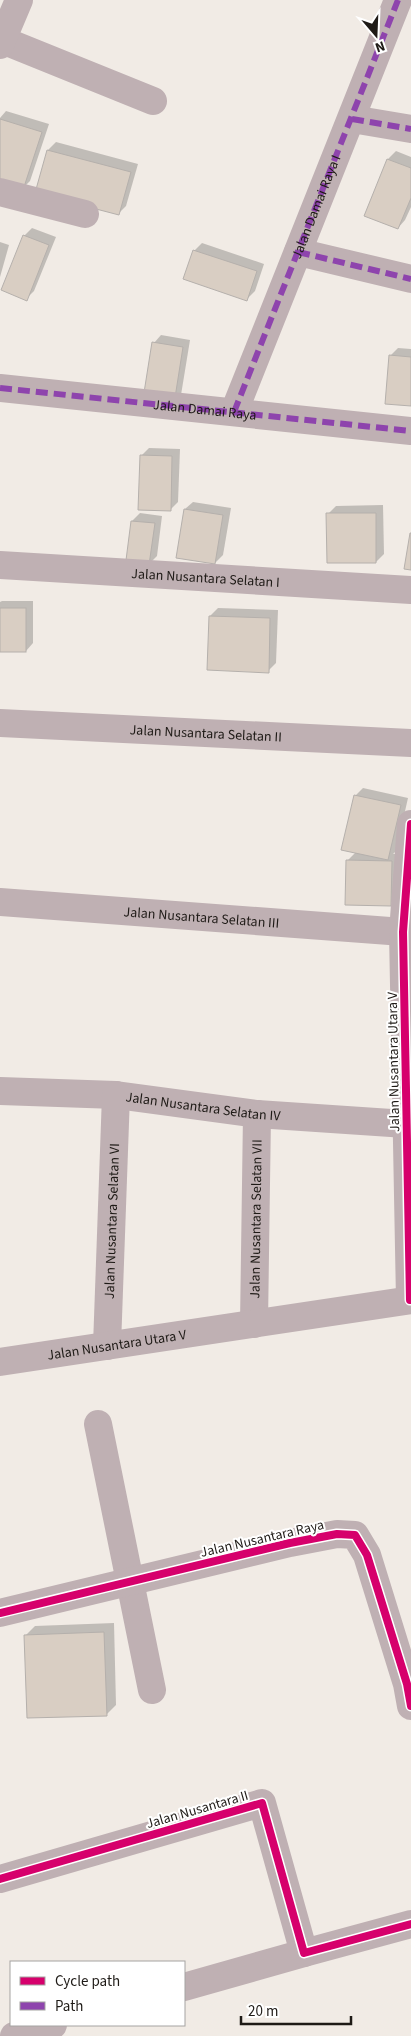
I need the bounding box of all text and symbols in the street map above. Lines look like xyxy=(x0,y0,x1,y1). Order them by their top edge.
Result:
north arrow xyxy=(351,10,401,60)
text: N xyxy=(372,35,388,57)
street label: Jalan Damai Raya I xyxy=(287,152,346,262)
street label: Jalan Damai Raya xyxy=(152,395,257,426)
street label: Jalan Nusantara Selatan I xyxy=(131,564,280,593)
street label: Jalan Nusantara Selatan II xyxy=(129,720,282,748)
street label: Jalan Nusantara Selatan III xyxy=(123,902,280,934)
street label: Jalan Nusantara Utara V xyxy=(383,991,405,1132)
street label: Jalan Nusantara Selatan IV xyxy=(124,1087,282,1127)
street label: Jalan Nusantara Selatan VII xyxy=(245,1139,268,1299)
street label: Jalan Nusantara Selatan VI xyxy=(100,1143,125,1299)
street label: Jalan Nusantara Utara V xyxy=(46,1325,188,1366)
street label: Jalan Nusantara Raya xyxy=(198,1515,326,1563)
street label: Jalan Nusantara II xyxy=(144,1786,251,1834)
legend xyxy=(10,1961,185,2026)
text: Cycle path xyxy=(55,1971,120,1992)
scale bar xyxy=(241,1994,351,2026)
text: Path xyxy=(55,1996,83,2017)
text: 20 m xyxy=(248,2001,278,2022)

